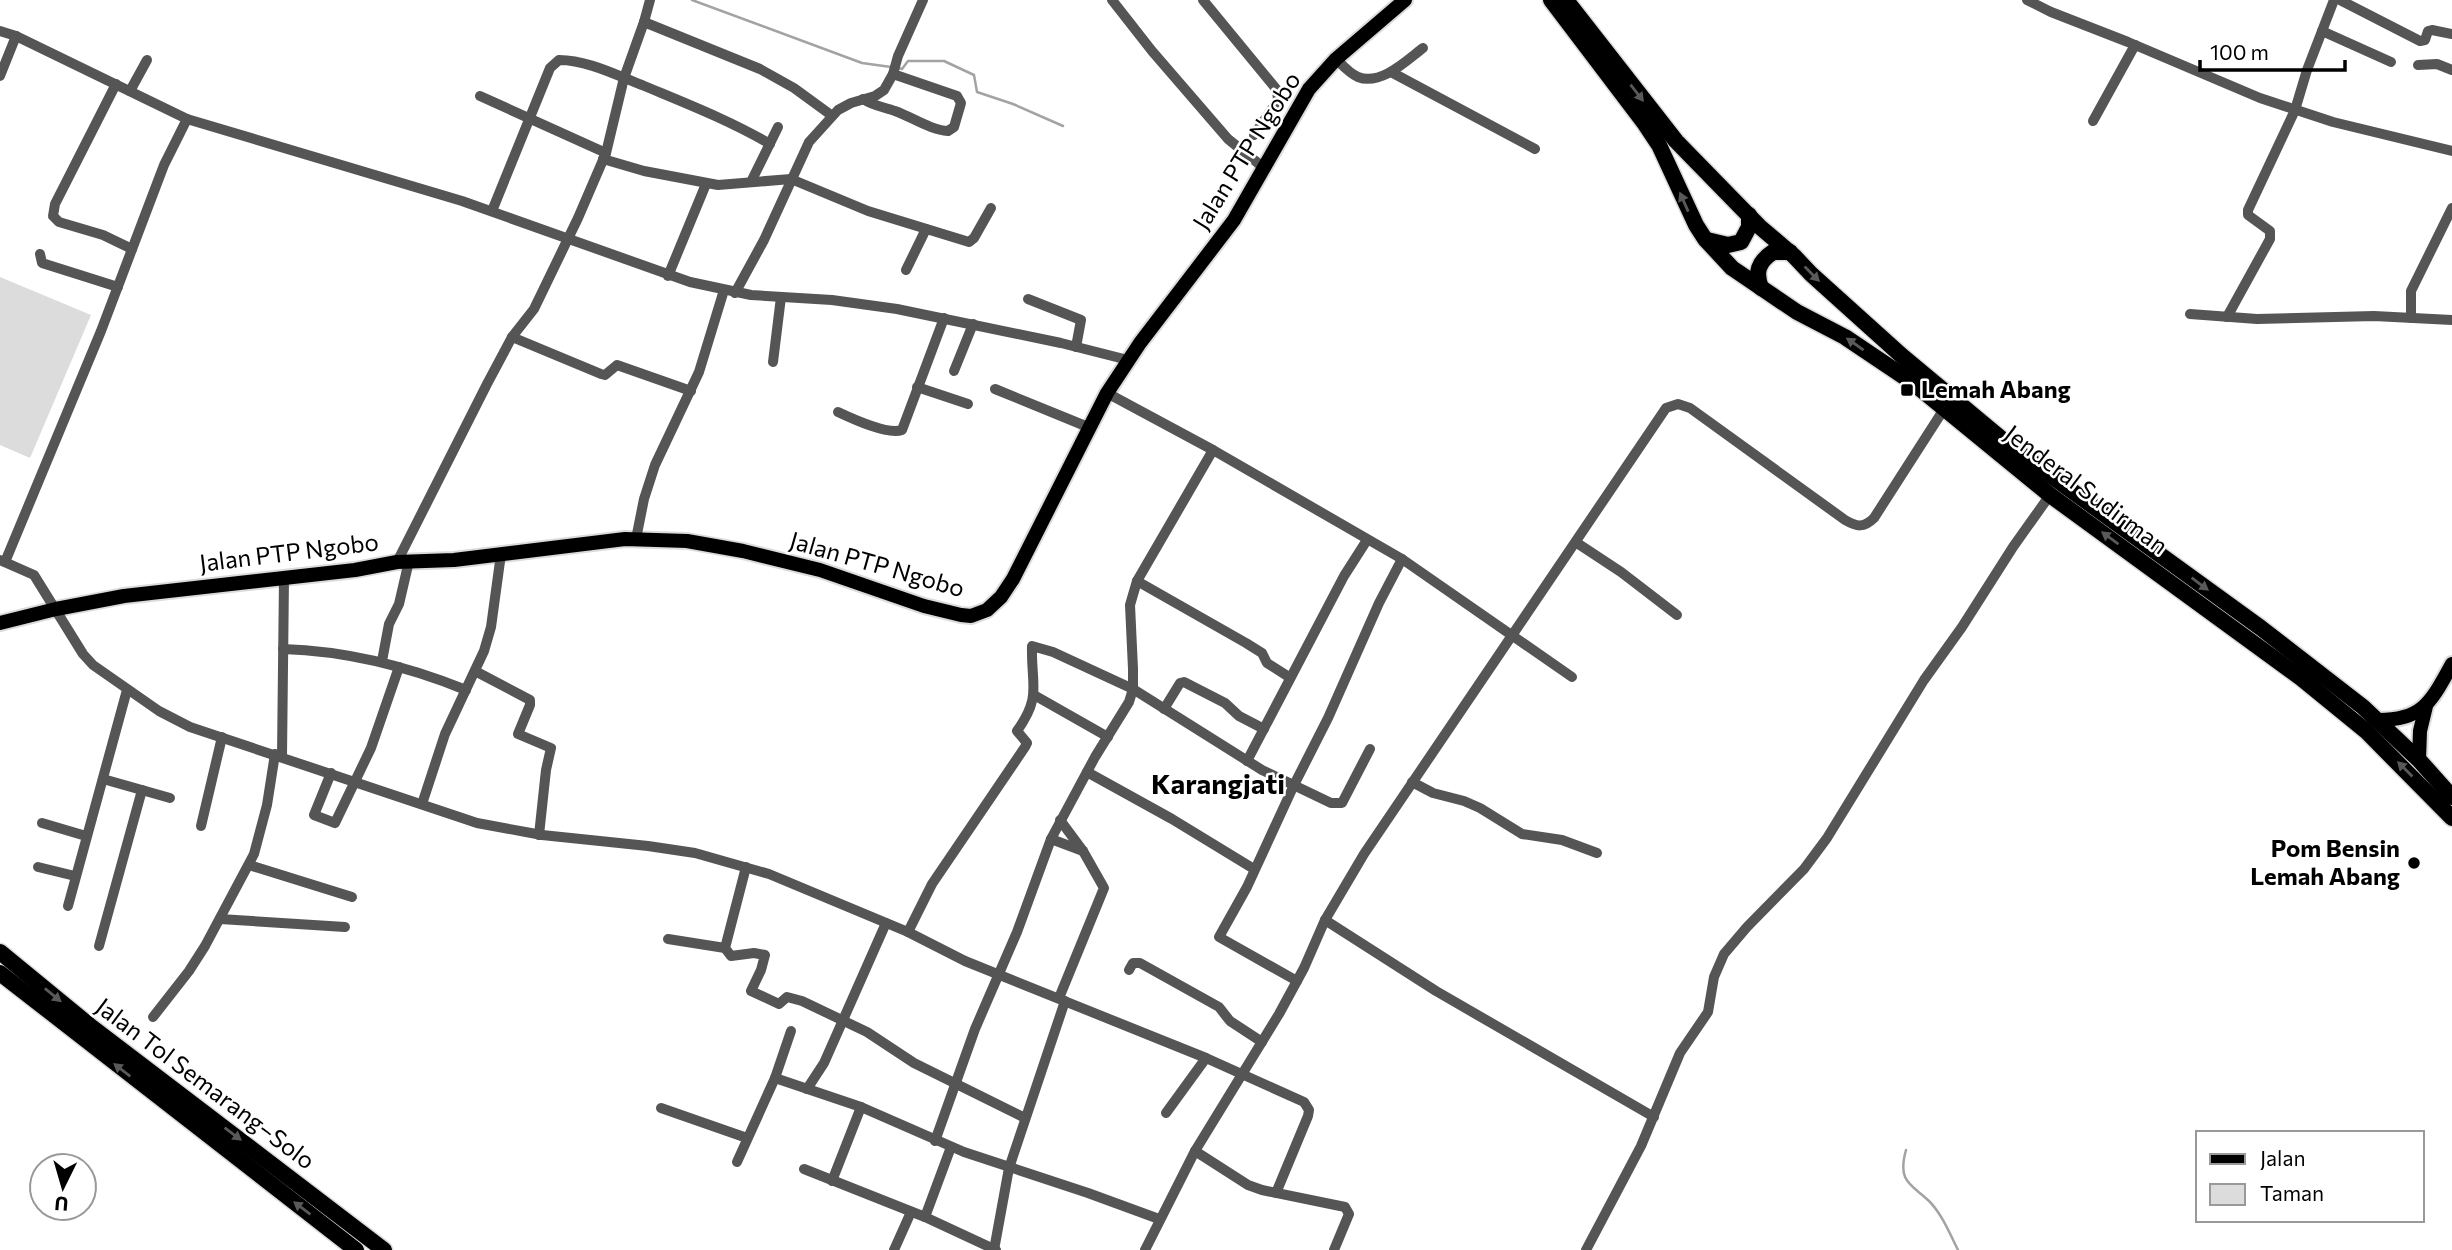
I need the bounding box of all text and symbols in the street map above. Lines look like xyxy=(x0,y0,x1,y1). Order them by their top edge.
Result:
scale bar xyxy=(2200,28,2345,72)
text: 100 m xyxy=(2210,39,2269,64)
street label: Jalan PTP Ngobo xyxy=(1186,66,1306,234)
one-way arrow xyxy=(1630,83,1645,101)
one-way arrow xyxy=(1678,192,1690,212)
one-way arrow xyxy=(1803,266,1820,283)
one-way arrow xyxy=(1846,338,1865,351)
place label: Lemah Abang xyxy=(1921,374,2071,403)
marker: Lemah Abang xyxy=(1899,382,1915,398)
street label: Jenderal Sudirman xyxy=(2000,418,2174,560)
street label: Jalan PTP Ngobo xyxy=(787,525,968,602)
street label: Jalan PTP Ngobo xyxy=(198,526,380,577)
one-way arrow xyxy=(2101,531,2119,545)
one-way arrow xyxy=(2190,576,2208,591)
one-way arrow xyxy=(2396,760,2413,777)
district label: Karangjati xyxy=(1151,766,1285,800)
place label: Pom Bensin Lemah Abang xyxy=(2250,833,2400,890)
marker: Pom Bensin Lemah Abang xyxy=(2406,855,2422,871)
one-way arrow xyxy=(44,987,61,1002)
street label: Jalan Tol Semarang–Solo xyxy=(91,991,321,1175)
one-way arrow xyxy=(113,1062,131,1077)
one-way arrow xyxy=(223,1127,241,1142)
legend xyxy=(2196,1131,2424,1222)
text: Jalan xyxy=(2260,1145,2305,1170)
north arrow xyxy=(28,1152,98,1222)
text: Taman xyxy=(2260,1180,2324,1205)
text: U xyxy=(54,1192,69,1216)
one-way arrow xyxy=(293,1202,311,1216)

